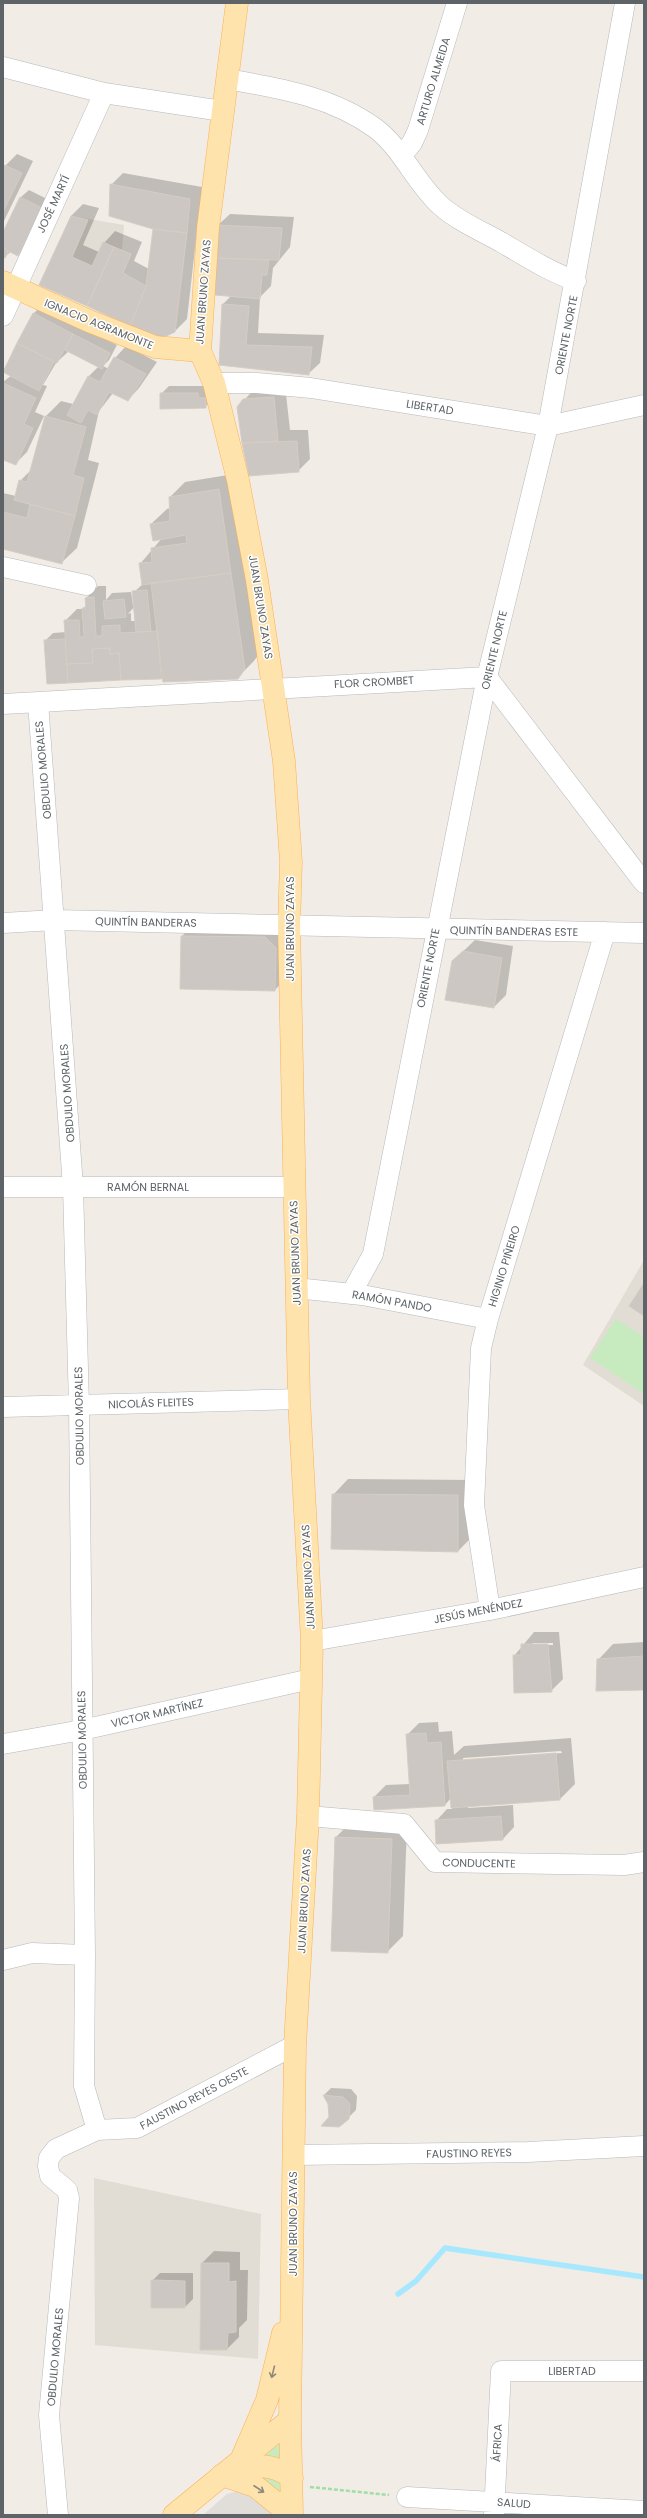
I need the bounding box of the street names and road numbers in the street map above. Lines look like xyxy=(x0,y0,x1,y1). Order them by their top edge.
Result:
street label: ARTURO ALMEIDA xyxy=(412,35,454,127)
street label: JOSÉ MARTÍ xyxy=(33,172,73,235)
street label: JUAN BRUNO ZAYAS xyxy=(191,239,215,345)
street label: ORIENTE NORTE xyxy=(550,294,582,376)
street label: IGNACIO AGRAMONTE xyxy=(42,295,156,353)
street label: LIBERTAD xyxy=(405,395,455,419)
street label: JUAN BRUNO ZAYAS xyxy=(245,554,277,660)
street label: ORIENTE NORTE xyxy=(477,609,511,691)
street label: FLOR CROMBET xyxy=(334,672,415,692)
street label: OBDULIO MORALES xyxy=(31,720,55,820)
street label: JUAN BRUNO ZAYAS xyxy=(282,876,298,982)
street label: QUINTÍN BANDERAS xyxy=(95,913,197,931)
street label: QUINTÍN BANDERAS ESTE xyxy=(450,922,578,940)
street label: ORIENTE NORTE xyxy=(412,927,444,1009)
street label: OBDULIO MORALES xyxy=(56,1043,78,1143)
street label: RAMÓN BERNAL xyxy=(107,1179,189,1195)
street label: JUAN BRUNO ZAYAS xyxy=(285,1200,305,1306)
street label: HIGINIO PIÑEIRO xyxy=(484,1223,524,1309)
street label: RAMÓN PANDO xyxy=(351,1286,434,1316)
street label: OBDULIO MORALES xyxy=(70,1367,88,1465)
street label: NICOLÁS FLEITES xyxy=(108,1394,194,1412)
street label: JUAN BRUNO ZAYAS xyxy=(297,1524,319,1630)
street label: JESÚS MENÉNDEZ xyxy=(432,1595,524,1627)
street label: OBDULIO MORALES xyxy=(73,1691,91,1789)
street label: VICTOR MARTÍNEZ xyxy=(109,1695,205,1731)
street label: JUAN BRUNO ZAYAS xyxy=(293,1848,315,1954)
street label: CONDUCENTE xyxy=(442,1854,516,1872)
street label: FAUSTINO REYES OESTE xyxy=(137,2063,251,2133)
street label: FAUSTINO REYES xyxy=(426,2144,512,2162)
street label: JUAN BRUNO ZAYAS xyxy=(285,2171,301,2277)
street label: OBDULIO MORALES xyxy=(43,2307,67,2407)
street label: LIBERTAD xyxy=(548,2363,596,2379)
street label: ÁFRICA xyxy=(488,2423,506,2463)
street label: SALUD xyxy=(497,2494,532,2512)

